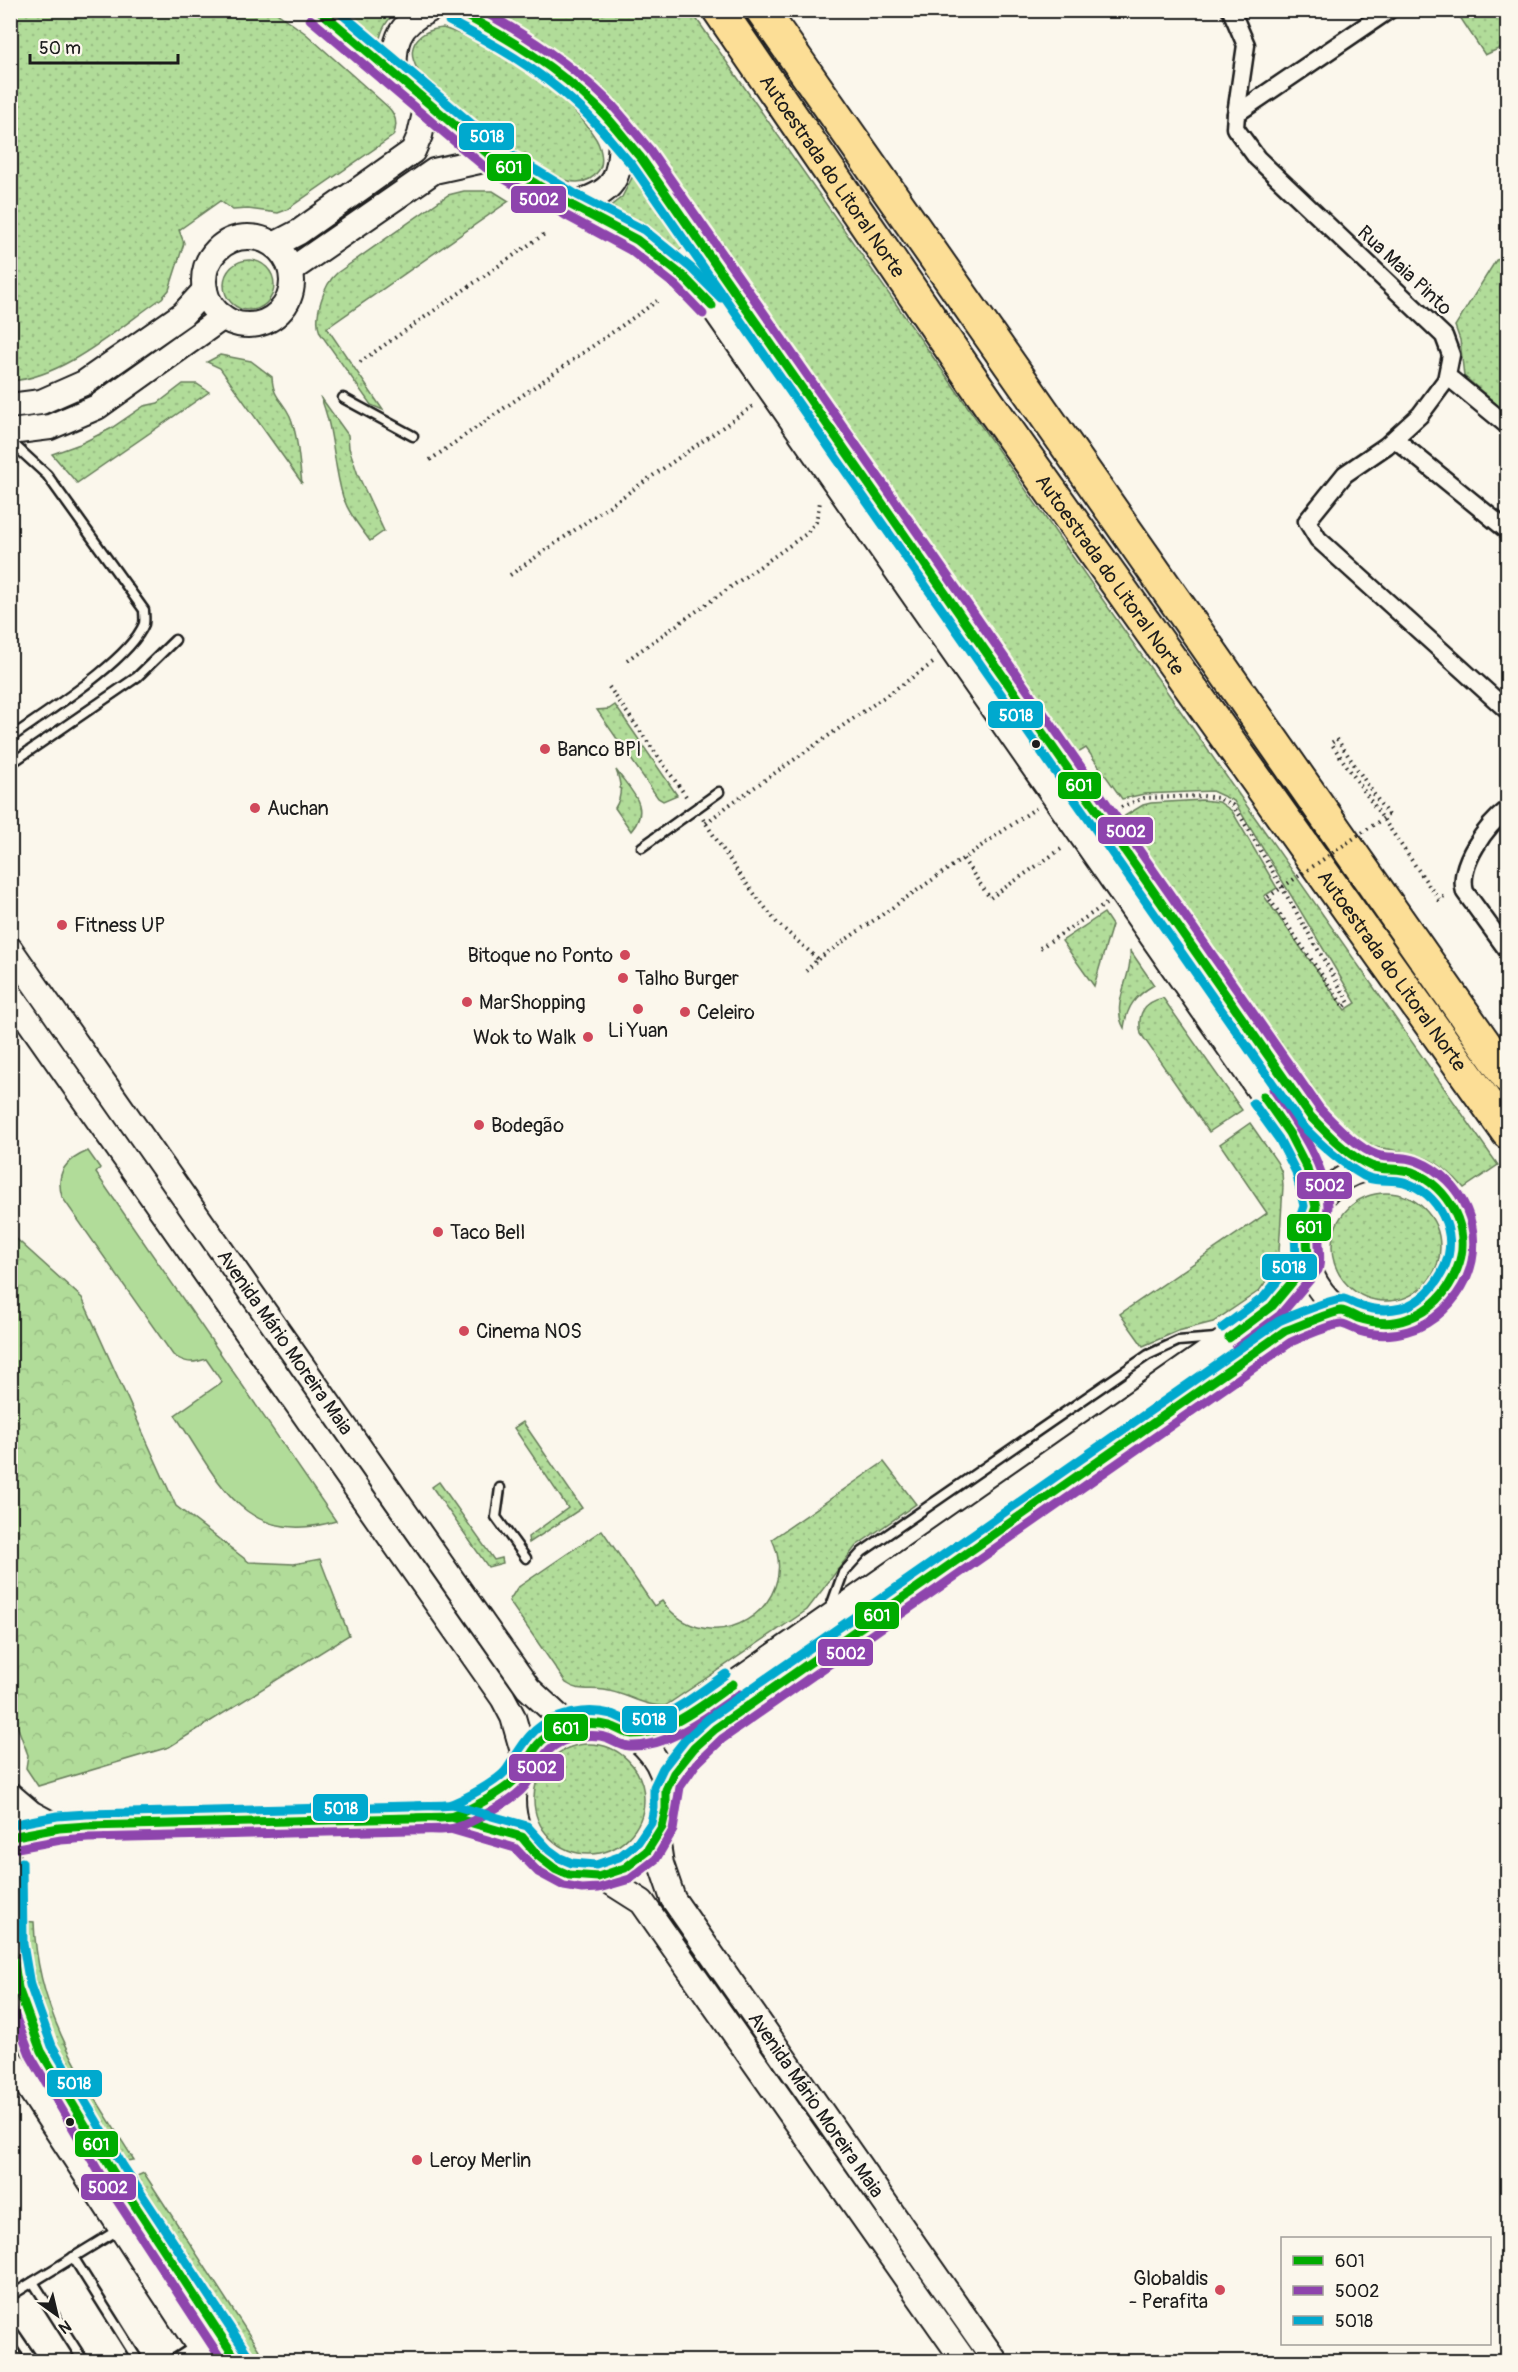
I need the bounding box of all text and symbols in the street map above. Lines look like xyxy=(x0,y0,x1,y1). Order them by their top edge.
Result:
scale bar xyxy=(30,27,178,65)
text: 50 m xyxy=(39,37,81,60)
street label: Autoestrada do Litoral Norte xyxy=(754,70,911,283)
line badge: 5018 xyxy=(458,122,515,151)
text: 5018 xyxy=(470,127,504,147)
line badge: 601 xyxy=(486,153,532,182)
text: 601 xyxy=(496,158,522,178)
line badge: 5002 xyxy=(510,185,567,214)
text: 5002 xyxy=(519,190,559,210)
street label: Rua Maia Pinto xyxy=(1352,220,1457,321)
street label: Autoestrada do Litoral Norte xyxy=(1030,470,1190,680)
line badge: 5018 xyxy=(987,700,1044,729)
text: 5018 xyxy=(999,706,1033,726)
place label: Banco BPI xyxy=(557,737,642,762)
unlabelled marker xyxy=(1030,738,1042,750)
marker: Banco BPI xyxy=(538,742,552,756)
line badge: 601 xyxy=(1057,771,1102,800)
text: 601 xyxy=(1066,776,1092,796)
place label: Auchan xyxy=(267,796,329,821)
marker: Auchan xyxy=(248,801,262,815)
line badge: 5002 xyxy=(1097,816,1154,845)
text: 5002 xyxy=(1106,822,1146,842)
street label: Autoestrada do Litoral Norte xyxy=(1312,865,1472,1076)
place label: Fitness UP xyxy=(74,913,165,938)
marker: Fitness UP xyxy=(55,918,69,932)
place label: Bitoque no Ponto xyxy=(467,943,613,968)
marker: Bitoque no Ponto xyxy=(618,948,632,962)
place label: Talho Burger xyxy=(635,966,739,991)
marker: Talho Burger xyxy=(616,971,630,985)
place label: MarShopping xyxy=(479,990,585,1015)
marker: MarShopping xyxy=(460,995,474,1009)
place label: Celeiro xyxy=(697,1000,755,1025)
marker: Li Yuan xyxy=(631,1002,645,1016)
marker: Celeiro xyxy=(678,1005,692,1019)
place label: Li Yuan xyxy=(608,1018,668,1043)
place label: Wok to Walk xyxy=(473,1025,577,1050)
marker: Wok to Walk xyxy=(581,1030,595,1044)
place label: Bodegão xyxy=(491,1113,564,1138)
marker: Bodegão xyxy=(472,1118,486,1132)
line badge: 5002 xyxy=(1296,1171,1353,1200)
text: 5002 xyxy=(1305,1176,1345,1196)
line badge: 601 xyxy=(1286,1213,1332,1242)
text: 601 xyxy=(1296,1218,1322,1238)
place label: Taco Bell xyxy=(450,1220,525,1245)
marker: Taco Bell xyxy=(431,1225,445,1239)
street label: Avenida Mário Moreira Maia xyxy=(211,1245,359,1440)
line badge: 5018 xyxy=(1261,1253,1318,1281)
text: 5018 xyxy=(1272,1258,1306,1278)
place label: Cinema NOS xyxy=(476,1319,582,1344)
marker: Cinema NOS xyxy=(457,1324,471,1338)
line badge: 601 xyxy=(854,1601,900,1630)
text: 601 xyxy=(864,1606,890,1626)
line badge: 5002 xyxy=(817,1638,874,1667)
text: 5002 xyxy=(826,1644,866,1664)
line badge: 5018 xyxy=(621,1705,678,1734)
text: 5018 xyxy=(632,1710,666,1730)
line badge: 601 xyxy=(543,1713,589,1742)
text: 601 xyxy=(553,1719,579,1739)
line badge: 5002 xyxy=(508,1753,565,1782)
text: 5002 xyxy=(517,1758,557,1778)
line badge: 5018 xyxy=(312,1793,369,1822)
text: 5018 xyxy=(324,1799,358,1819)
street label: Avenida Mário Moreira Maia xyxy=(743,2007,889,2203)
line badge: 5018 xyxy=(46,2069,103,2098)
text: 5018 xyxy=(57,2074,91,2094)
unlabelled marker xyxy=(64,2116,76,2128)
line badge: 601 xyxy=(74,2130,119,2158)
text: 601 xyxy=(83,2135,109,2155)
place label: Leroy Merlin xyxy=(429,2148,531,2173)
marker: Leroy Merlin xyxy=(410,2153,424,2167)
line badge: 5002 xyxy=(80,2173,137,2201)
text: 5002 xyxy=(88,2178,128,2198)
legend xyxy=(1281,2237,1491,2345)
text: 601 xyxy=(1335,2250,1365,2273)
place label: Globaldis - Perafita xyxy=(1129,2266,1208,2314)
text: 5002 xyxy=(1335,2280,1379,2303)
marker: Globaldis - Perafita xyxy=(1213,2283,1227,2297)
north arrow xyxy=(27,2285,87,2345)
text: 5018 xyxy=(1335,2310,1373,2333)
text: N xyxy=(55,2315,75,2338)

